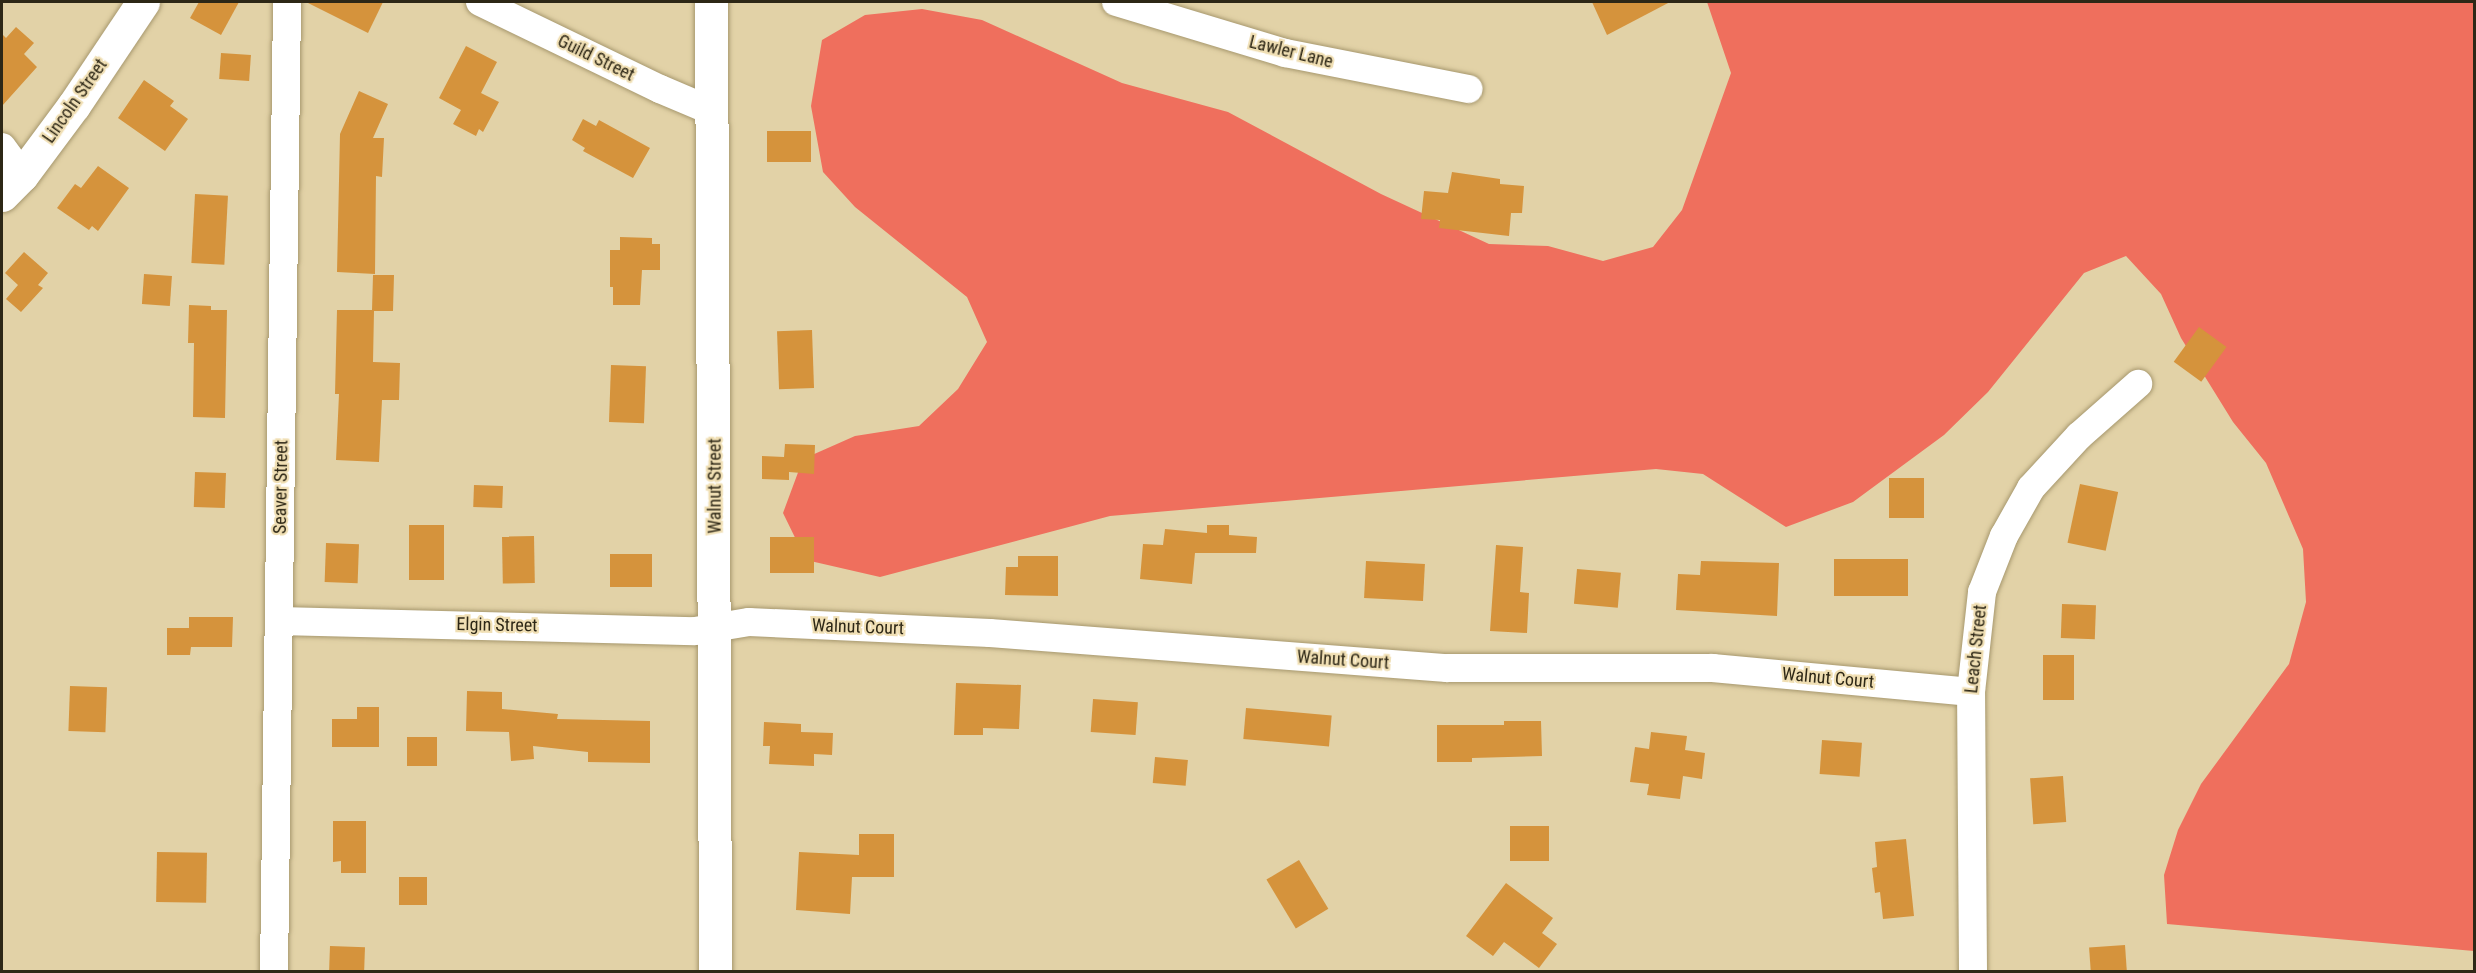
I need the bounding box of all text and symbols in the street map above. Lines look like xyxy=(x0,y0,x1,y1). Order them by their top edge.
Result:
street label: Guild Street xyxy=(554,30,638,86)
street label: Lawler Lane xyxy=(1247,31,1335,73)
street label: Lincoln Street xyxy=(38,55,112,147)
street label: Walnut Street xyxy=(704,438,726,534)
street label: Seaver Street xyxy=(269,440,293,534)
street label: Leach Street xyxy=(1961,604,1991,694)
street label: Elgin Street xyxy=(456,613,538,637)
street label: Walnut Court xyxy=(812,615,904,639)
street label: Walnut Court xyxy=(1296,646,1390,674)
street label: Walnut Court xyxy=(1781,663,1875,693)

